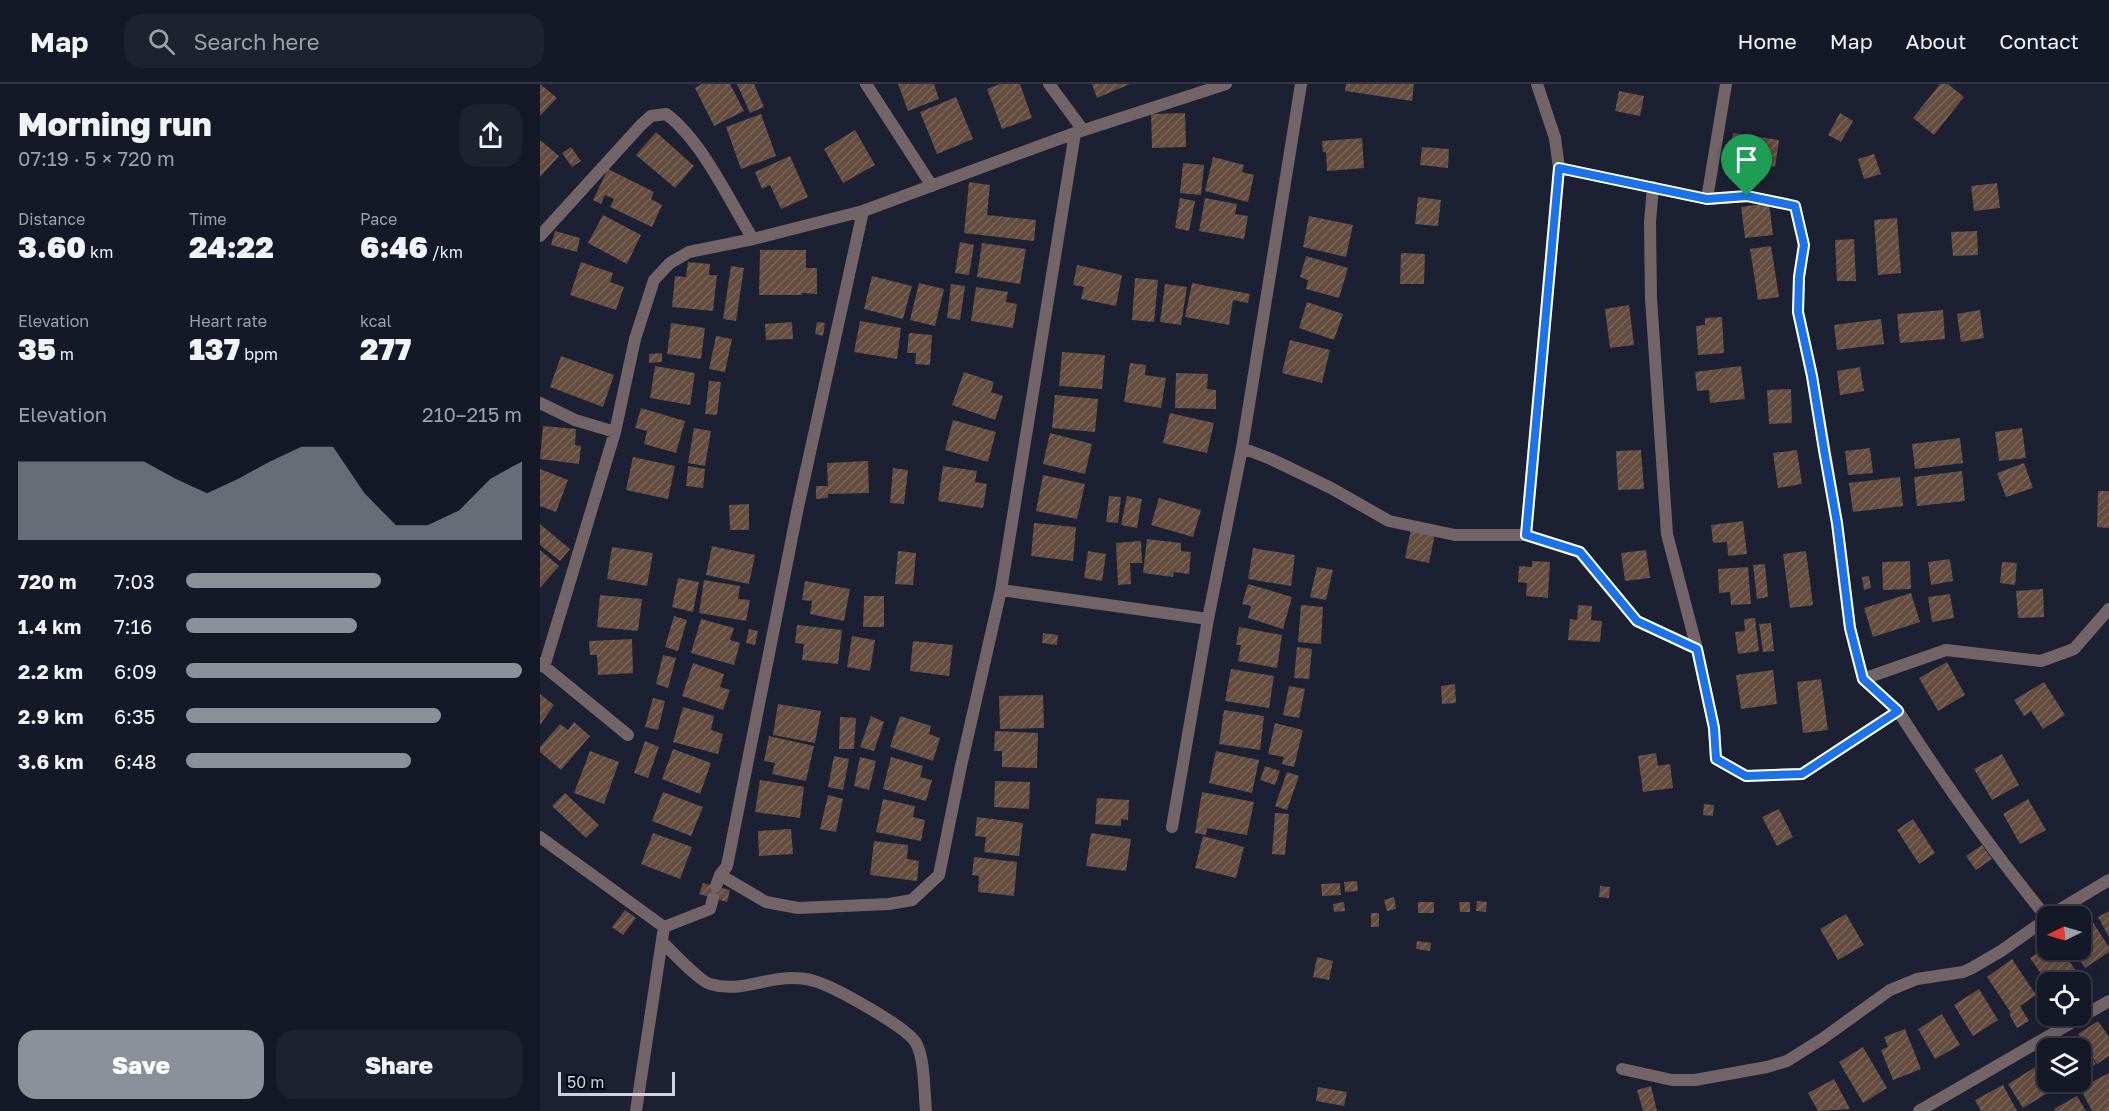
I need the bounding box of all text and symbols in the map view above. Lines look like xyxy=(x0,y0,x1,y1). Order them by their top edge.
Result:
search box xyxy=(124,14,544,68)
text: Map xyxy=(30,25,88,58)
icon: search xyxy=(145,25,178,58)
text: Search here xyxy=(193,28,319,55)
text: Home xyxy=(1737,28,1797,54)
text: Map xyxy=(1830,28,1873,54)
text: About xyxy=(1906,28,1966,54)
text: Contact xyxy=(1999,28,2079,54)
text: Morning run xyxy=(18,104,212,143)
button: share xyxy=(459,104,522,167)
pin xyxy=(1721,134,1772,196)
icon: arrive xyxy=(1730,143,1763,176)
text: 07:19 · 5 × 720 m xyxy=(18,146,175,170)
text: Distance xyxy=(18,209,85,229)
text: Time xyxy=(189,209,227,229)
text: Pace xyxy=(360,209,397,229)
text: 3.60 xyxy=(18,229,86,265)
text: 24:22 xyxy=(189,229,274,265)
text: 6:46 xyxy=(360,229,428,265)
text: km xyxy=(86,242,113,262)
text: /km xyxy=(428,242,463,262)
text: Elevation xyxy=(18,311,89,331)
text: Heart rate xyxy=(189,311,267,331)
text: kcal xyxy=(360,311,392,331)
text: 35 xyxy=(18,331,56,367)
text: 137 xyxy=(189,331,240,367)
text: 277 xyxy=(360,331,411,367)
text: m xyxy=(56,344,74,364)
text: bpm xyxy=(240,344,278,364)
text: Elevation xyxy=(18,402,107,426)
text: 210–215 m xyxy=(422,402,522,426)
text: 720 m xyxy=(18,569,77,593)
text: 7:03 xyxy=(114,569,155,593)
text: 1.4 km xyxy=(18,614,81,638)
text: 7:16 xyxy=(114,614,152,638)
text: 2.2 km xyxy=(18,659,83,683)
text: 6:09 xyxy=(114,659,157,683)
text: 2.9 km xyxy=(18,704,83,728)
text: 6:35 xyxy=(114,704,155,728)
text: 3.6 km xyxy=(18,749,83,773)
text: 6:48 xyxy=(114,749,157,773)
north arrow xyxy=(2037,906,2091,960)
map controls xyxy=(2037,906,2091,1092)
button: locate xyxy=(2037,972,2091,1026)
button: Save xyxy=(18,1030,264,1099)
button: Share xyxy=(276,1030,522,1099)
button: layers xyxy=(2037,1038,2091,1092)
scale bar xyxy=(558,1069,675,1096)
text: 50 m xyxy=(567,1072,604,1092)

